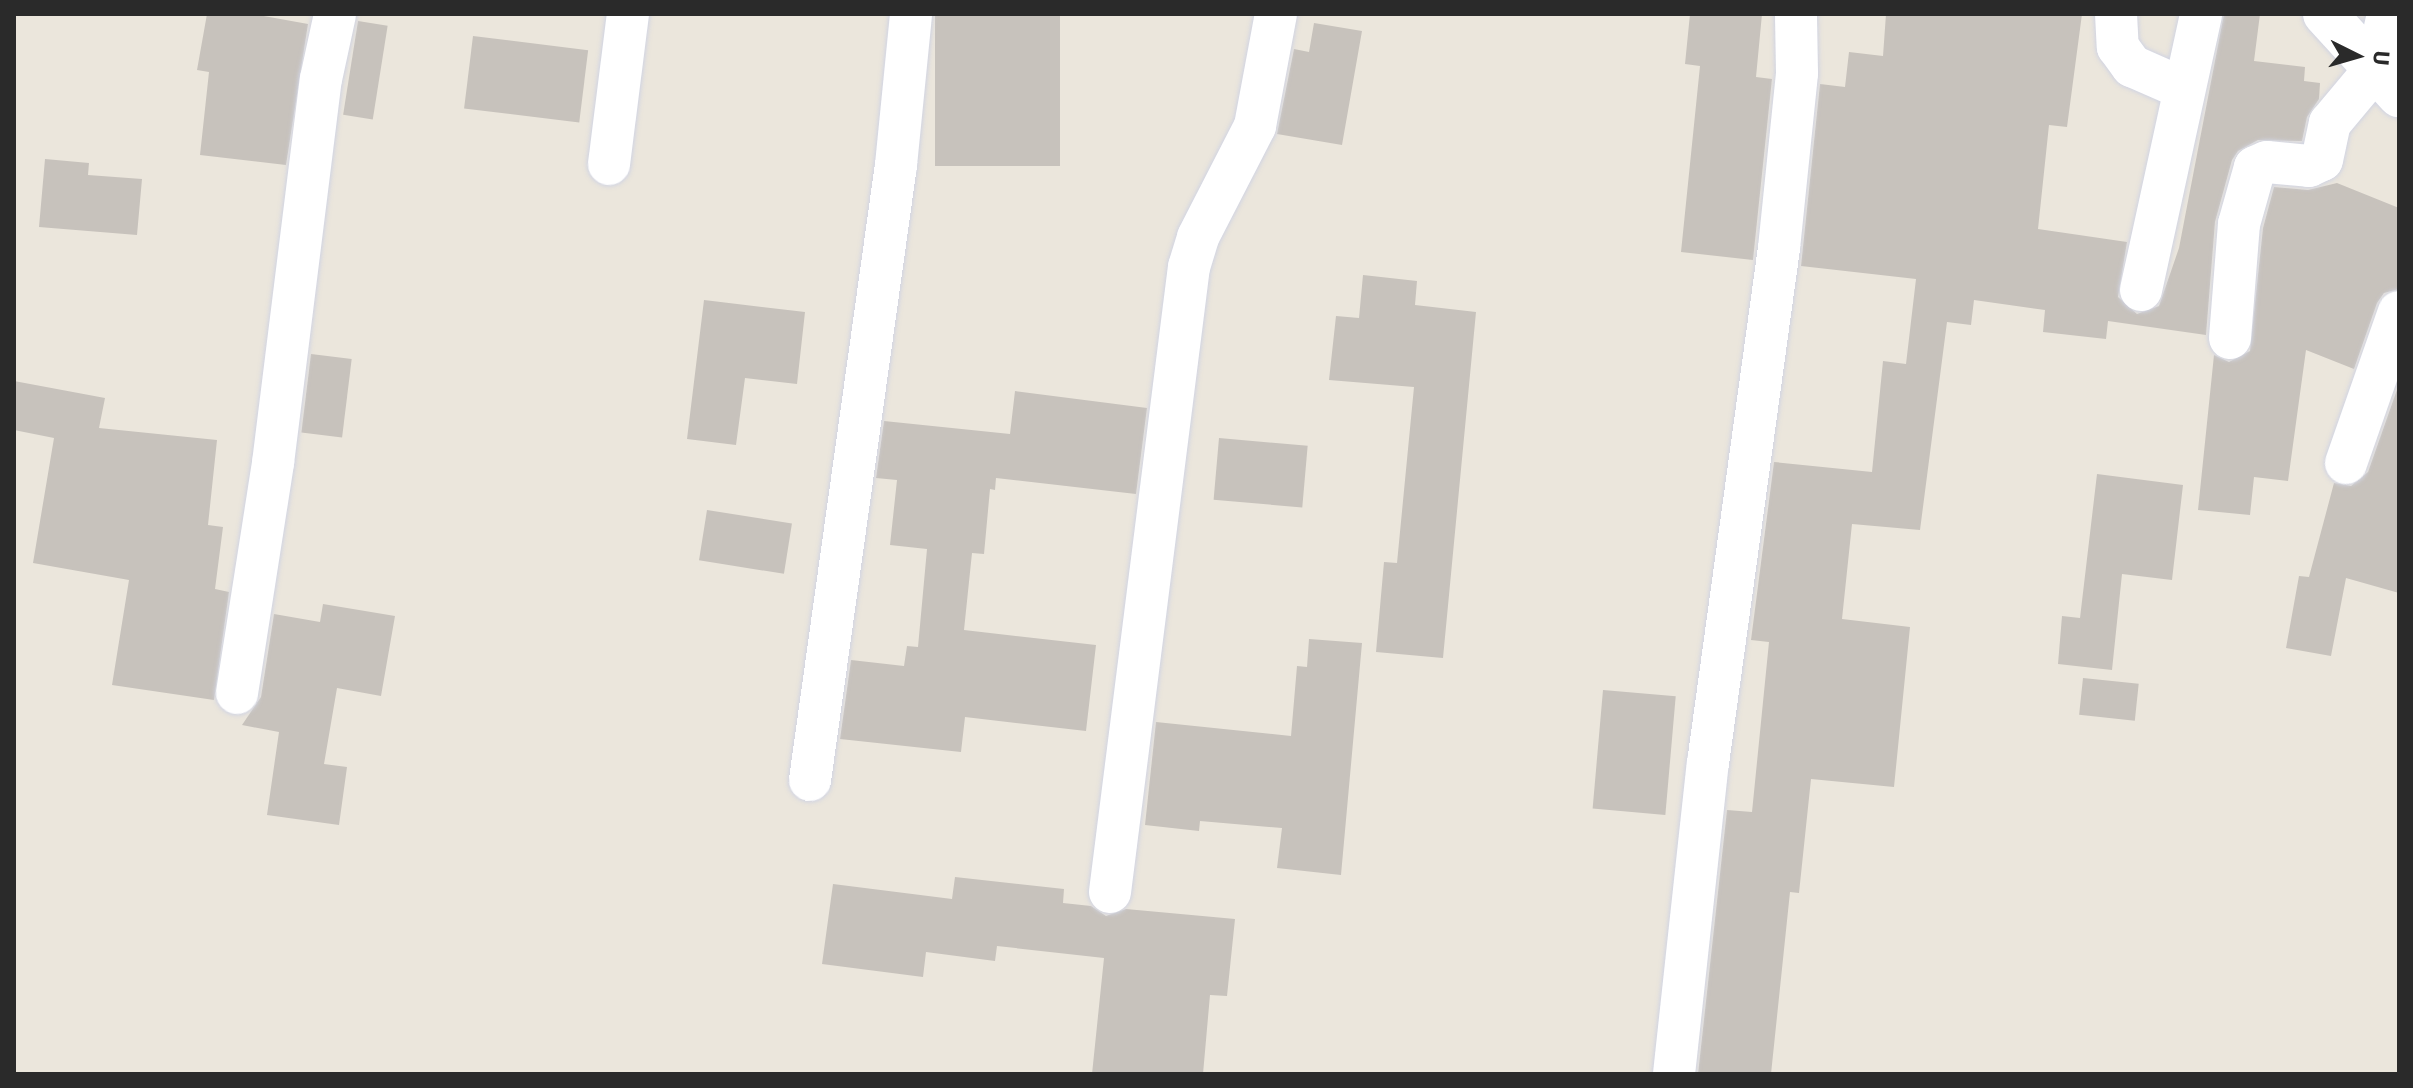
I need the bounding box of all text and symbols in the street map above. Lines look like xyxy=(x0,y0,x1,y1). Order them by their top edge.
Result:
north arrow xyxy=(2317,16,2397,96)
text: U xyxy=(2367,50,2395,66)

